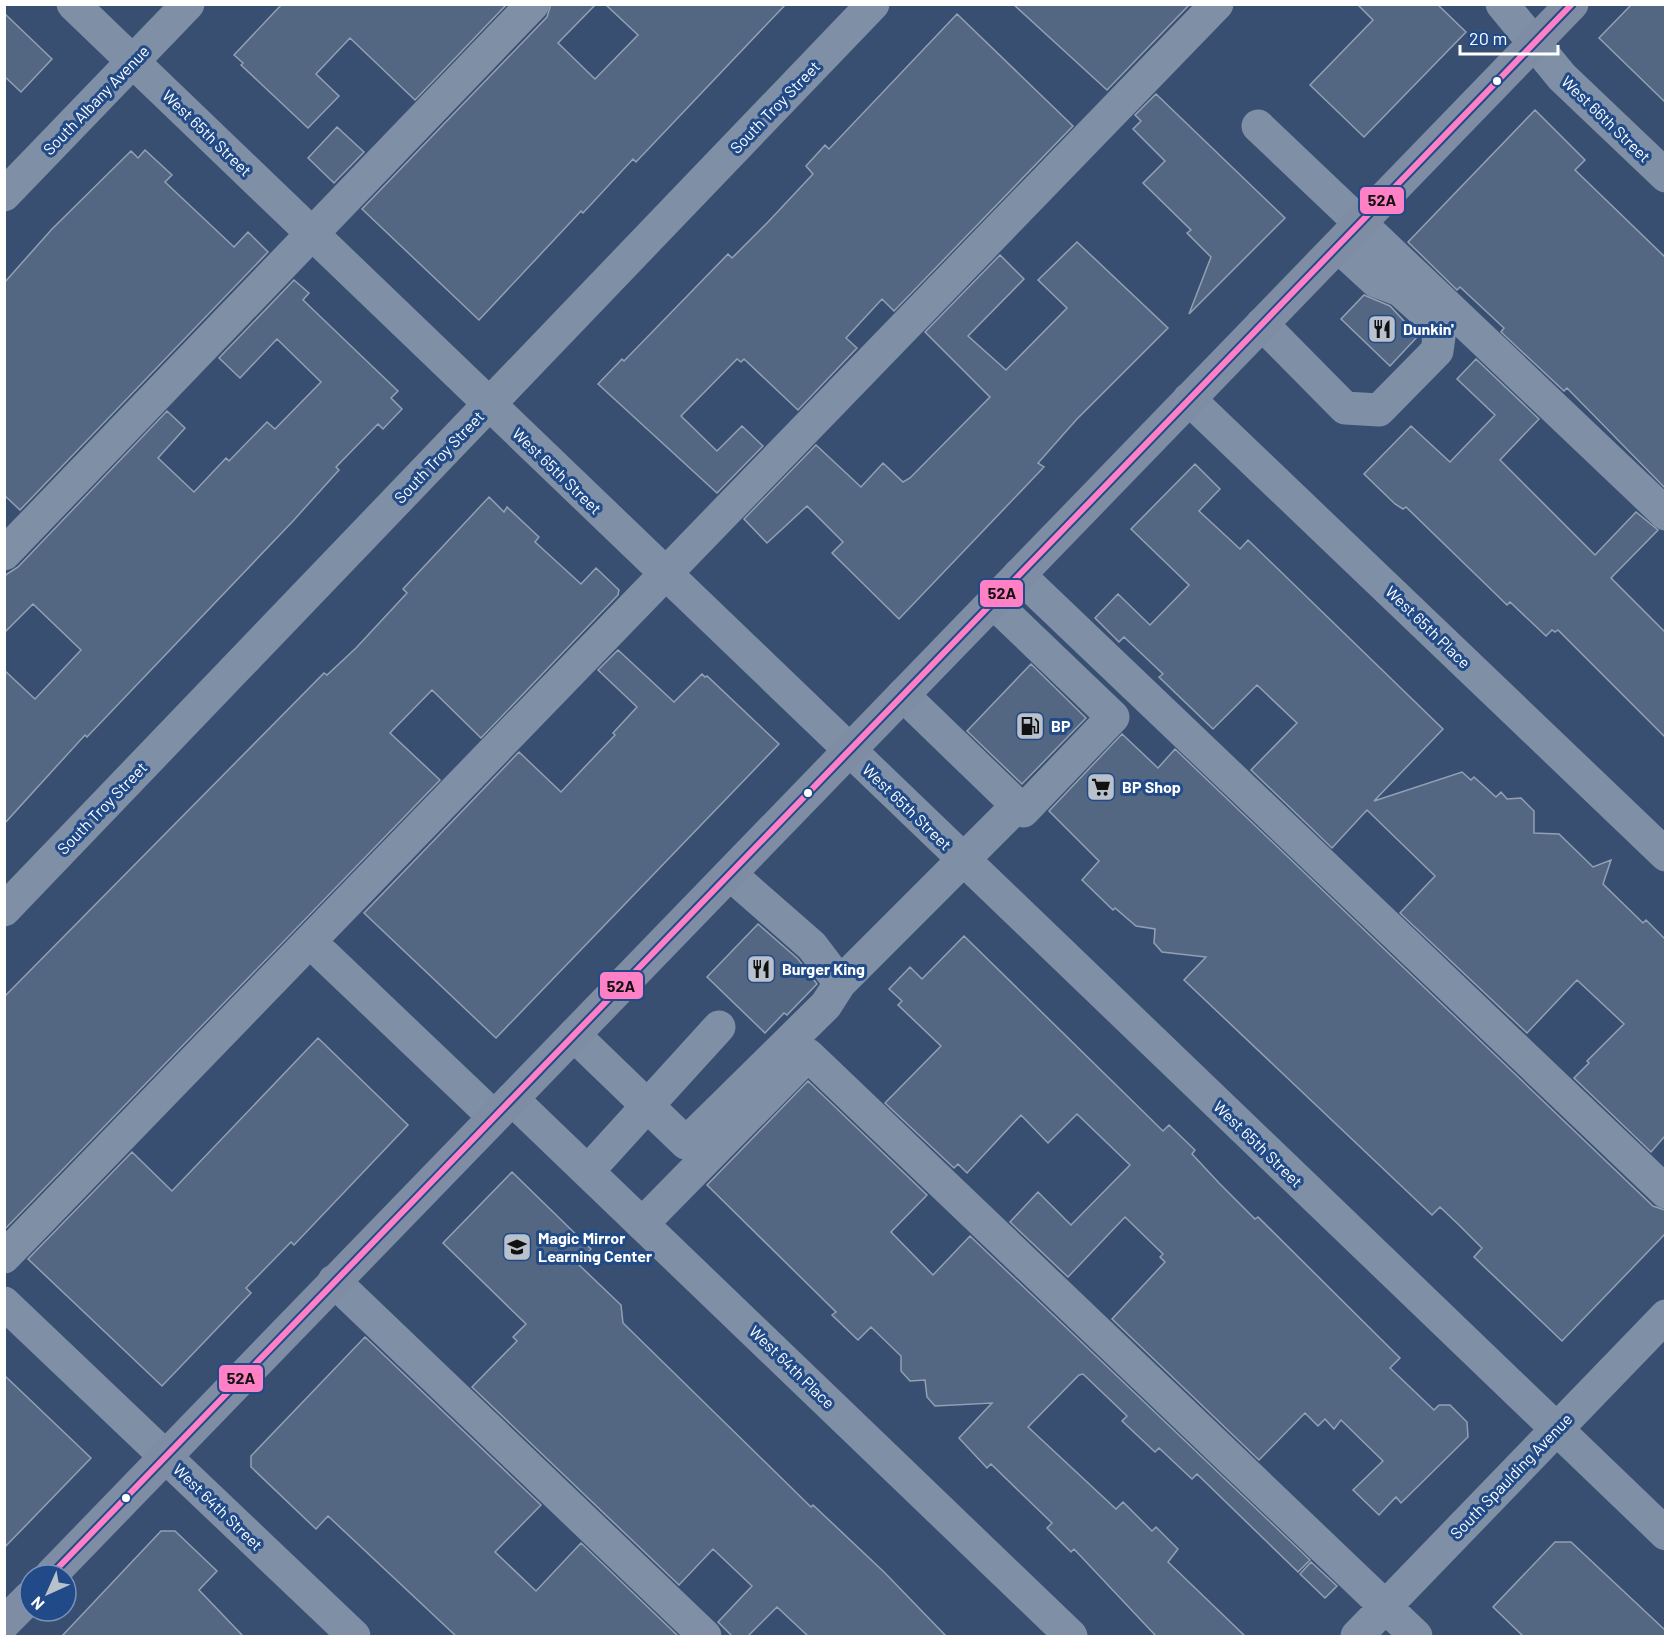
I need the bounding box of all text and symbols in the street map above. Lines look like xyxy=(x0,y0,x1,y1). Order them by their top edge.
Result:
scale bar xyxy=(1460,18,1558,56)
text: 20 m xyxy=(1469,27,1507,49)
street label: South Albany Avenue xyxy=(39,41,153,158)
street label: South Troy Street xyxy=(726,57,823,157)
street label: West 66th Street xyxy=(1558,71,1655,166)
unlabelled marker xyxy=(1491,75,1503,87)
street label: West 65th Street xyxy=(159,85,256,180)
line badge: 52A xyxy=(1359,186,1405,215)
text: 52A xyxy=(1368,190,1396,209)
restaurant icon: Dunkin' xyxy=(1366,313,1398,345)
place label: Dunkin' xyxy=(1403,319,1454,338)
street label: South Troy Street xyxy=(390,407,487,507)
street label: West 65th Street xyxy=(509,423,606,518)
line badge: 52A xyxy=(979,579,1024,608)
street label: West 65th Place xyxy=(1382,581,1475,672)
text: 52A xyxy=(988,583,1016,602)
fuel station icon: BP xyxy=(1014,710,1046,742)
place label: BP xyxy=(1051,716,1071,735)
street label: South Troy Street xyxy=(53,758,150,858)
street label: West 65th Street xyxy=(859,759,956,854)
supermarket icon: BP Shop xyxy=(1085,771,1117,803)
place label: BP Shop xyxy=(1122,777,1181,796)
unlabelled marker xyxy=(802,787,814,799)
restaurant icon: Burger King xyxy=(745,953,777,985)
place label: Burger King xyxy=(782,959,865,978)
line badge: 52A xyxy=(599,971,644,1000)
text: 52A xyxy=(607,976,635,995)
street label: West 65th Street xyxy=(1210,1096,1307,1191)
place label: Magic Mirror Learning Center xyxy=(538,1228,652,1265)
school or university icon: Magic Mirror Learning Center xyxy=(501,1231,533,1263)
street label: West 64th Place xyxy=(746,1321,839,1412)
line badge: 52A xyxy=(218,1364,264,1393)
text: 52A xyxy=(227,1368,255,1387)
street label: South Spaulding Avenue xyxy=(1446,1409,1575,1542)
street label: West 64th Street xyxy=(170,1459,267,1554)
unlabelled marker xyxy=(120,1492,132,1504)
north arrow xyxy=(18,1563,78,1623)
text: N xyxy=(27,1593,48,1614)

